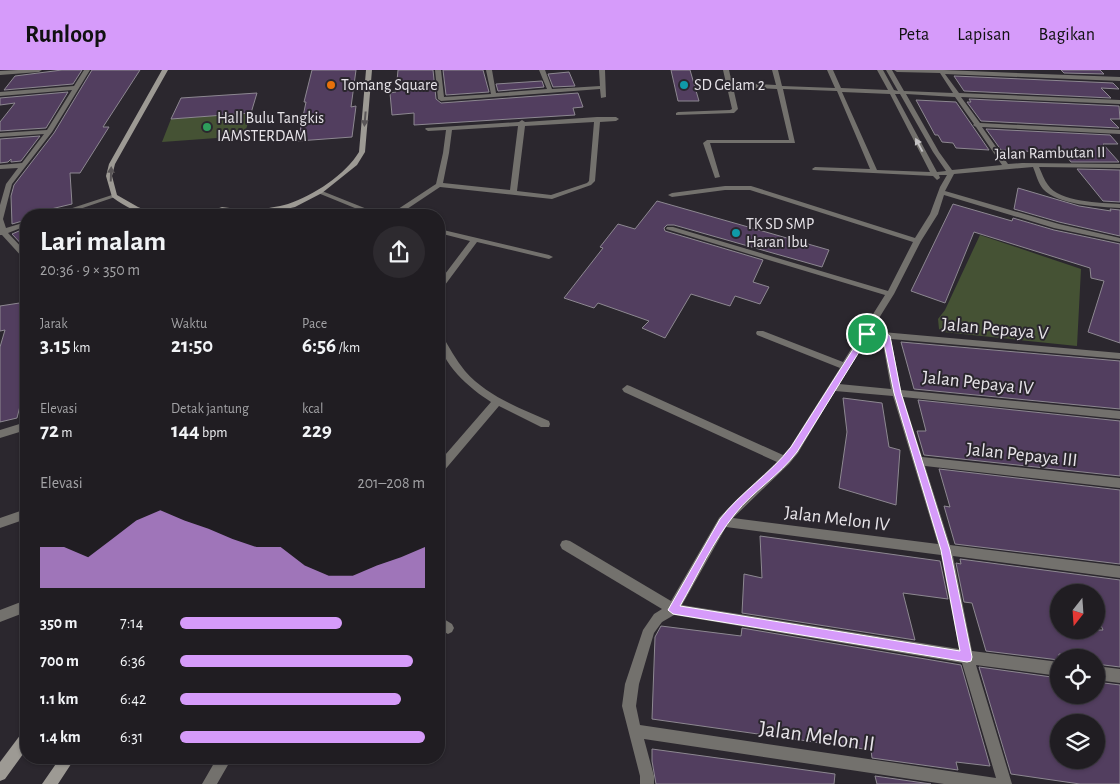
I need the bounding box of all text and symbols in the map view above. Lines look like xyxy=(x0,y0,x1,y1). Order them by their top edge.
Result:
text: Runloop xyxy=(25,23,106,47)
text: Peta xyxy=(898,26,929,44)
text: Lapisan xyxy=(957,26,1011,44)
text: Bagikan xyxy=(1039,26,1095,44)
place label: Tomang Square xyxy=(341,77,438,93)
place label: SD Gelam 2 xyxy=(694,77,765,93)
marker: Tomang Square xyxy=(325,79,337,91)
marker: SD Gelam 2 xyxy=(678,79,690,91)
place label: Hall Bulu Tangkis IAMSTERDAM xyxy=(217,110,324,144)
one-way arrow xyxy=(361,111,369,127)
marker: Hall Bulu Tangkis IAMSTERDAM xyxy=(201,121,213,133)
one-way arrow xyxy=(915,137,923,152)
street label: Jalan Rambutan II xyxy=(994,144,1106,162)
one-way arrow xyxy=(107,165,115,181)
place label: TK SD SMP Haran Ibu xyxy=(746,216,814,250)
button: share xyxy=(373,226,425,278)
marker: TK SD SMP Haran Ibu xyxy=(730,227,742,239)
text: Lari malam xyxy=(40,228,166,256)
text: 20:36 · 9 × 350 m xyxy=(40,262,140,278)
pin xyxy=(846,313,888,355)
street label: Jalan Pepaya V xyxy=(941,315,1049,343)
text: Jarak xyxy=(40,317,68,331)
text: Waktu xyxy=(171,317,207,331)
text: Pace xyxy=(302,317,327,331)
icon: arrive xyxy=(853,320,881,348)
text: 3.15 xyxy=(40,335,71,356)
text: 21:50 xyxy=(171,335,213,356)
text: 6:56 xyxy=(302,335,336,356)
text: km xyxy=(71,341,90,355)
text: /km xyxy=(336,341,360,355)
street label: Jalan Pepaya IV xyxy=(921,368,1035,398)
text: Elevasi xyxy=(40,402,77,416)
text: Detak jantung xyxy=(171,402,249,416)
text: kcal xyxy=(302,402,323,416)
text: 72 xyxy=(40,420,59,441)
text: 144 xyxy=(171,420,200,441)
text: 229 xyxy=(302,420,332,441)
text: m xyxy=(59,426,72,440)
text: bpm xyxy=(200,426,227,440)
street label: Jalan Pepaya III xyxy=(966,440,1078,470)
text: Elevasi xyxy=(40,475,83,491)
text: 201–208 m xyxy=(357,475,425,491)
street label: Jalan Melon IV xyxy=(783,503,891,535)
north arrow xyxy=(1050,584,1105,639)
map controls xyxy=(1050,584,1105,769)
text: 350 m xyxy=(40,615,77,631)
text: 7:14 xyxy=(120,615,144,631)
button: locate xyxy=(1050,649,1105,704)
text: 700 m xyxy=(40,653,79,669)
text: 6:36 xyxy=(120,653,145,669)
text: 1.1 km xyxy=(40,691,78,707)
text: 6:42 xyxy=(120,691,146,707)
button: layers xyxy=(1050,714,1105,769)
street label: Jalan Melon II xyxy=(758,717,876,755)
text: 1.4 km xyxy=(40,729,81,745)
text: 6:31 xyxy=(120,729,143,745)

